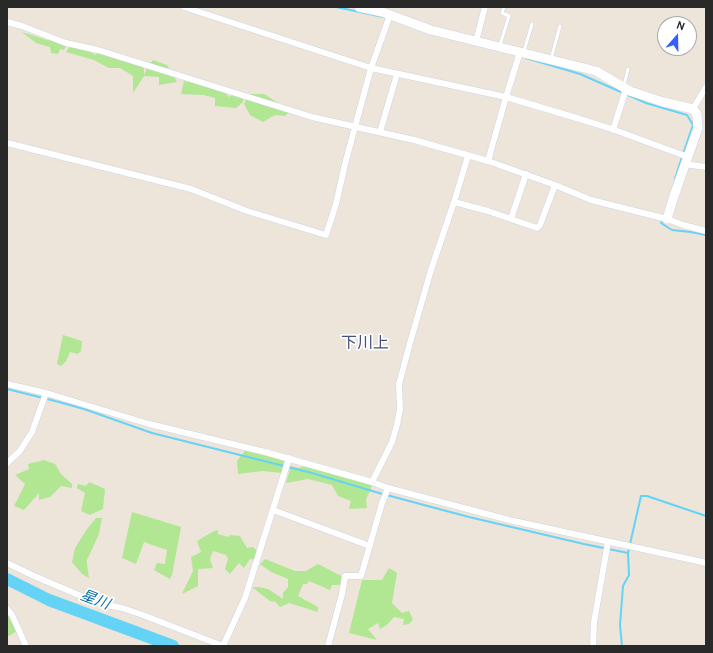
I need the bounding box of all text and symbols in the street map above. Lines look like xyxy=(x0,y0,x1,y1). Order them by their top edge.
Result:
north arrow xyxy=(657,16,697,56)
text: N xyxy=(675,18,687,34)
district label: 下川上 xyxy=(341,333,389,353)
water label: 星川 xyxy=(78,586,112,614)

